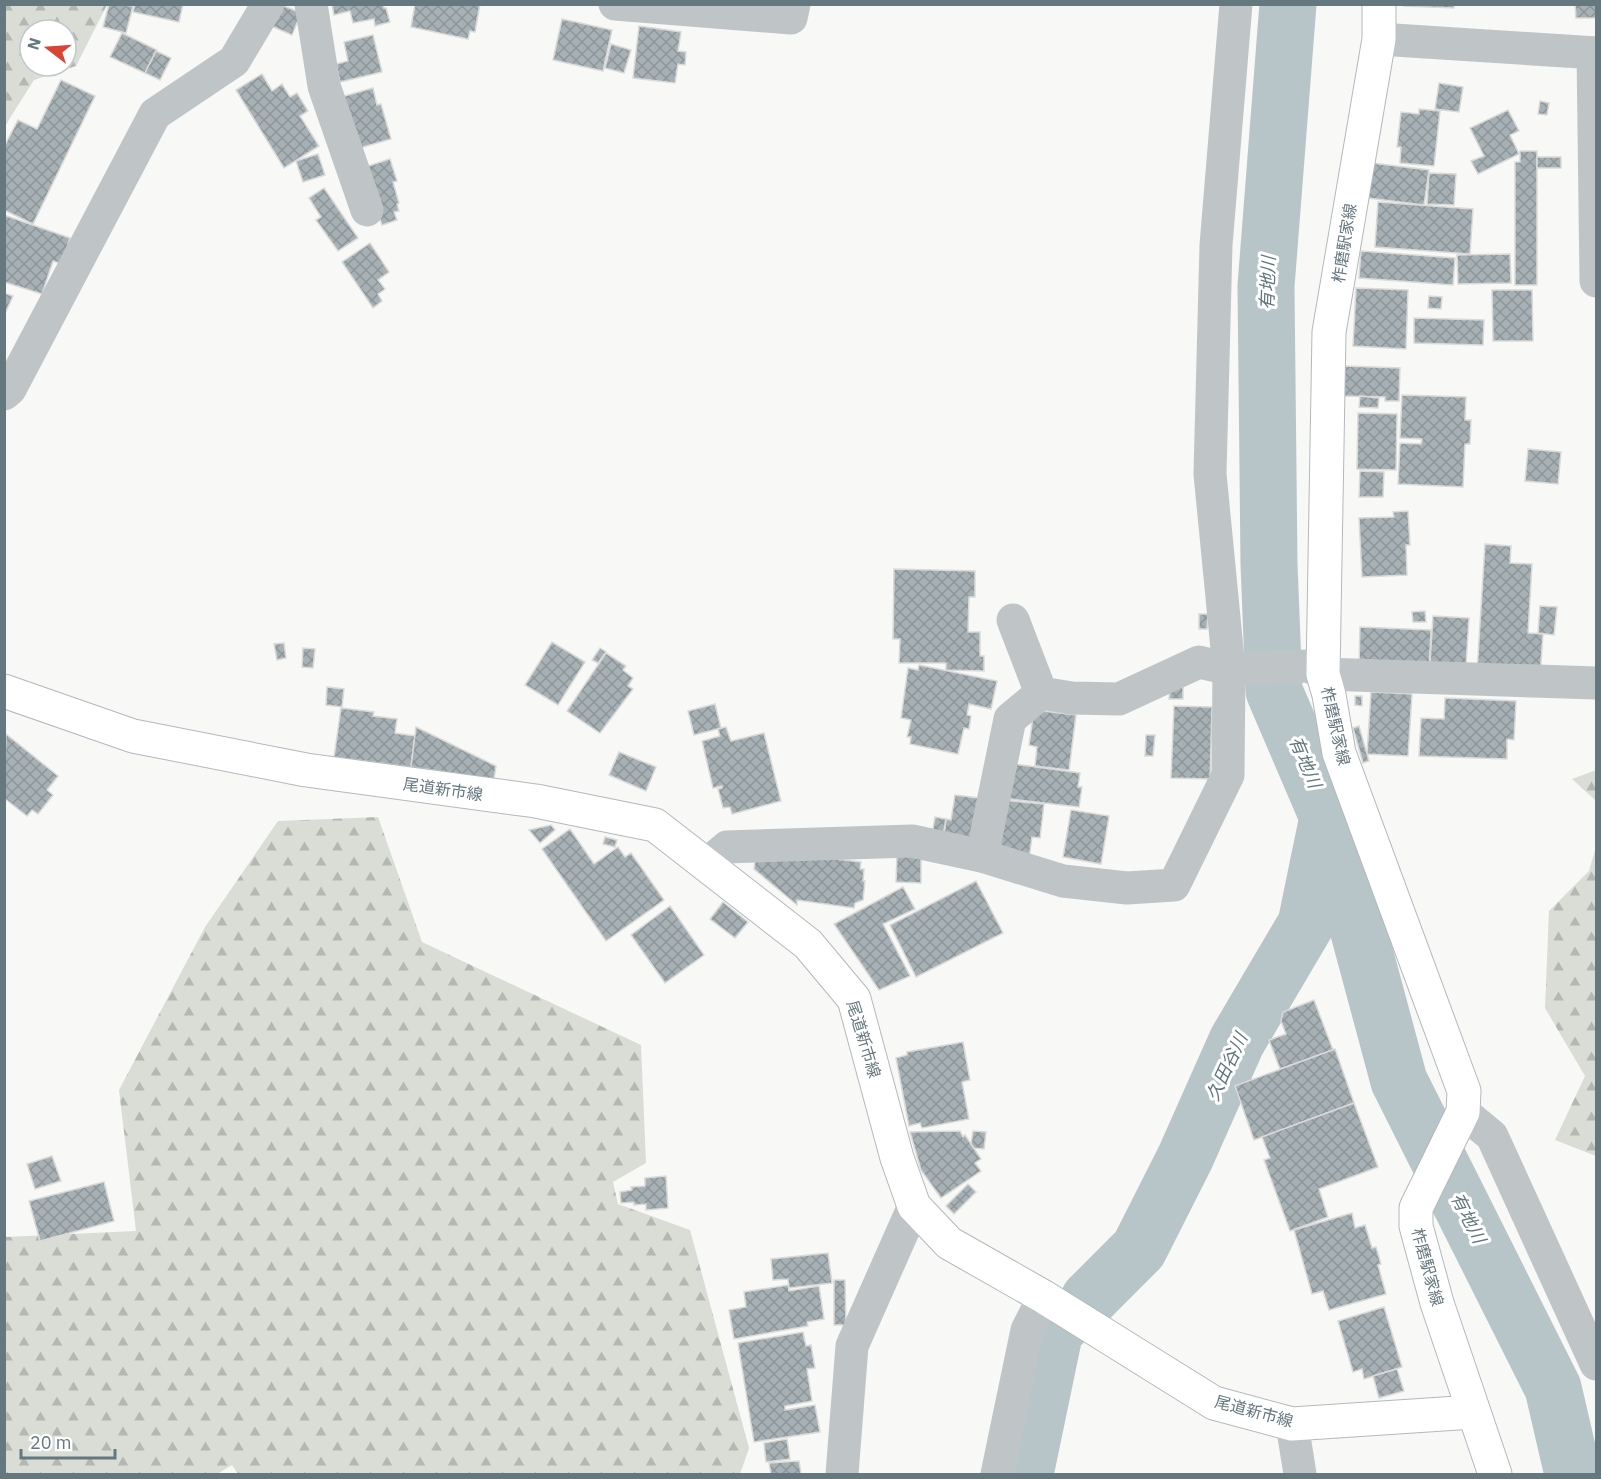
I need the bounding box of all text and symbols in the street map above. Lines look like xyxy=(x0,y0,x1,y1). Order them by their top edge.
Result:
north arrow xyxy=(18,18,78,78)
text: N xyxy=(22,35,45,52)
street label: 柞磨駅家線 xyxy=(1328,202,1360,284)
water label: 有地川 xyxy=(1255,254,1280,310)
street label: 柞磨駅家線 xyxy=(1317,685,1355,767)
water label: 有地川 xyxy=(1284,732,1327,793)
street label: 尾道新市線 xyxy=(402,774,484,804)
street label: 尾道新市線 xyxy=(843,998,885,1080)
water label: 久田谷川 xyxy=(1201,1027,1253,1104)
water label: 有地川 xyxy=(1446,1188,1492,1249)
street label: 柞磨駅家線 xyxy=(1408,1226,1448,1308)
street label: 尾道新市線 xyxy=(1213,1391,1295,1431)
scale bar xyxy=(21,1422,116,1460)
text: 20 m xyxy=(30,1431,72,1454)

